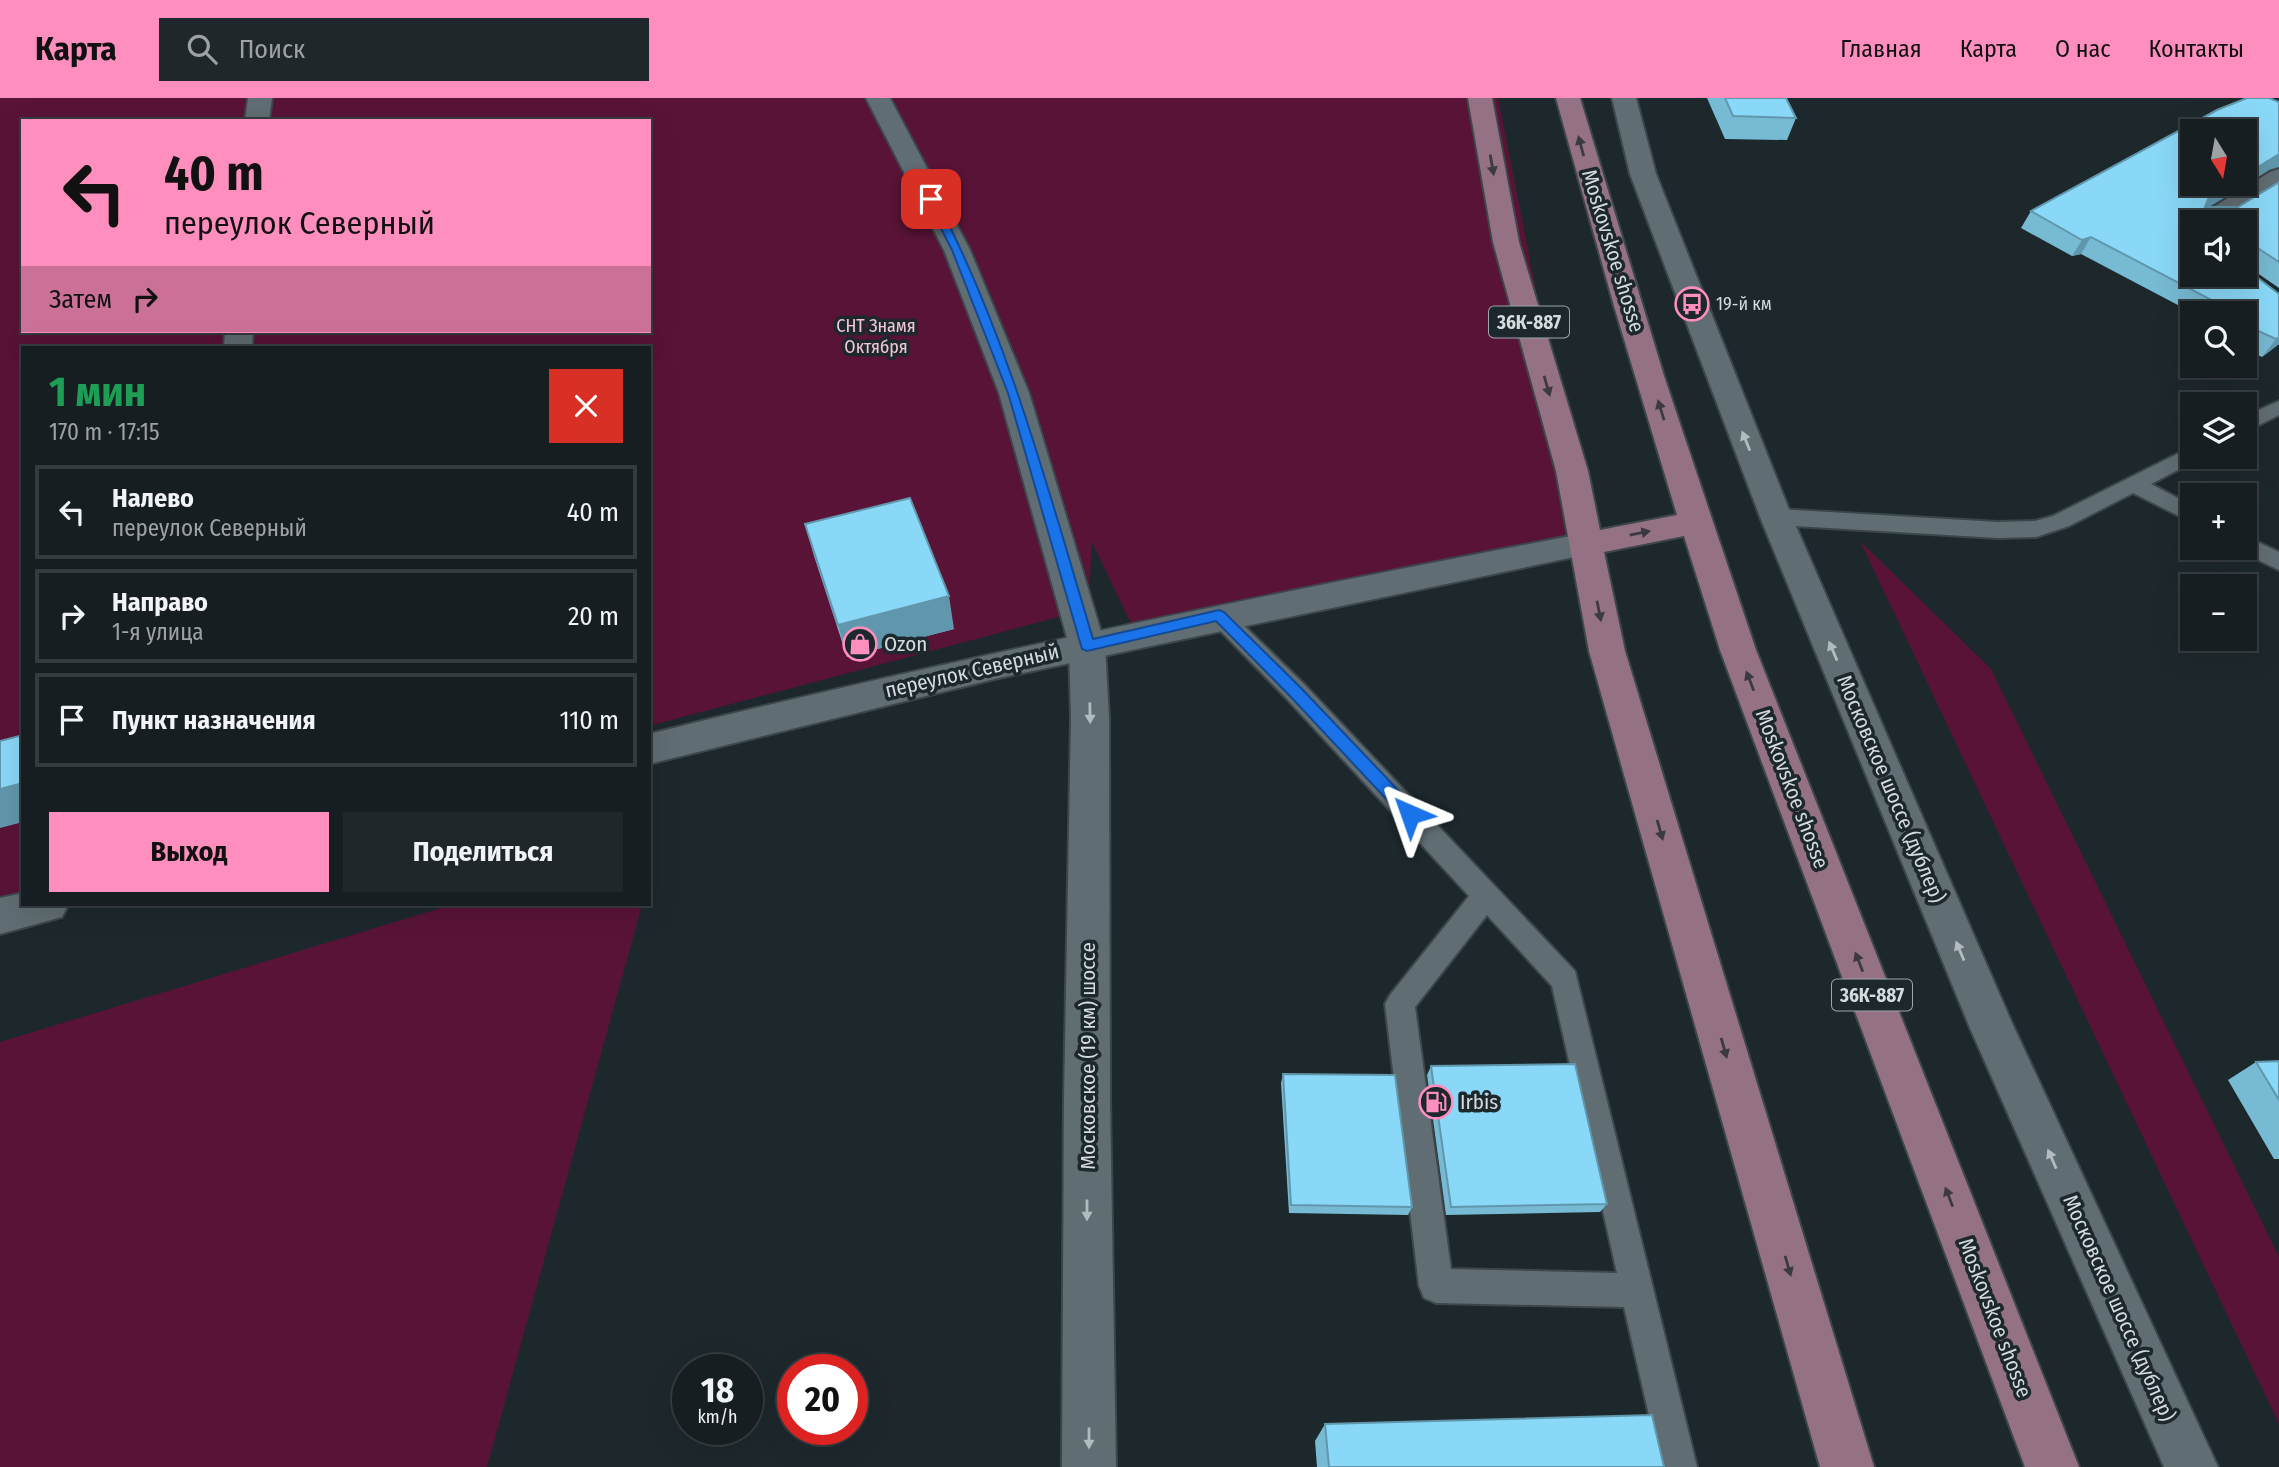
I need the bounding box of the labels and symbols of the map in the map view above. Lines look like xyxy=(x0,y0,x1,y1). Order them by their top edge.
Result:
north arrow xyxy=(2180,119,2258,196)
one-way arrow xyxy=(1575,135,1586,157)
one-way arrow xyxy=(1487,154,1498,176)
street label: Moskovskoe shosse xyxy=(1576,166,1650,336)
pin xyxy=(901,169,961,229)
bus stop icon: 19-й км xyxy=(1673,285,1711,323)
place label: 19-й км xyxy=(1716,293,1772,315)
road number: 36К-887 xyxy=(1489,306,1569,338)
park label: СНТ Знамя Октября xyxy=(836,315,916,358)
one-way arrow xyxy=(1543,375,1553,396)
one-way arrow xyxy=(1656,400,1666,421)
one-way arrow xyxy=(1741,430,1752,451)
one-way arrow xyxy=(1630,528,1652,539)
one-way arrow xyxy=(1594,600,1605,622)
shop icon: Ozon xyxy=(841,625,879,663)
place label: Ozon xyxy=(884,631,927,657)
street label: переулок Северный xyxy=(882,638,1062,704)
one-way arrow xyxy=(1827,641,1838,662)
one-way arrow xyxy=(1745,671,1756,692)
street label: Московское шоссе (дублер) xyxy=(1831,671,1951,907)
one-way arrow xyxy=(1084,703,1095,725)
street label: Moskovskoe shosse xyxy=(1750,706,1834,872)
position arrow xyxy=(1373,777,1447,851)
one-way arrow xyxy=(1655,820,1665,841)
one-way arrow xyxy=(1954,941,1966,961)
street label: Московское (19 км) шоссе xyxy=(1075,942,1101,1170)
one-way arrow xyxy=(1854,951,1865,972)
road number: 36К-887 xyxy=(1832,980,1912,1010)
one-way arrow xyxy=(1720,1038,1730,1059)
fuel station icon: Irbis xyxy=(1417,1083,1455,1121)
place label: Irbis xyxy=(1460,1089,1498,1115)
one-way arrow xyxy=(2046,1149,2058,1169)
one-way arrow xyxy=(1944,1187,1955,1208)
street label: Московское шоссе (дублер) xyxy=(2057,1191,2181,1425)
one-way arrow xyxy=(1081,1200,1093,1222)
street label: Moskovskoe shosse xyxy=(1953,1235,2037,1401)
one-way arrow xyxy=(1784,1256,1794,1277)
speed limit sign: 20 xyxy=(777,1354,868,1445)
one-way arrow xyxy=(1083,1427,1095,1449)

